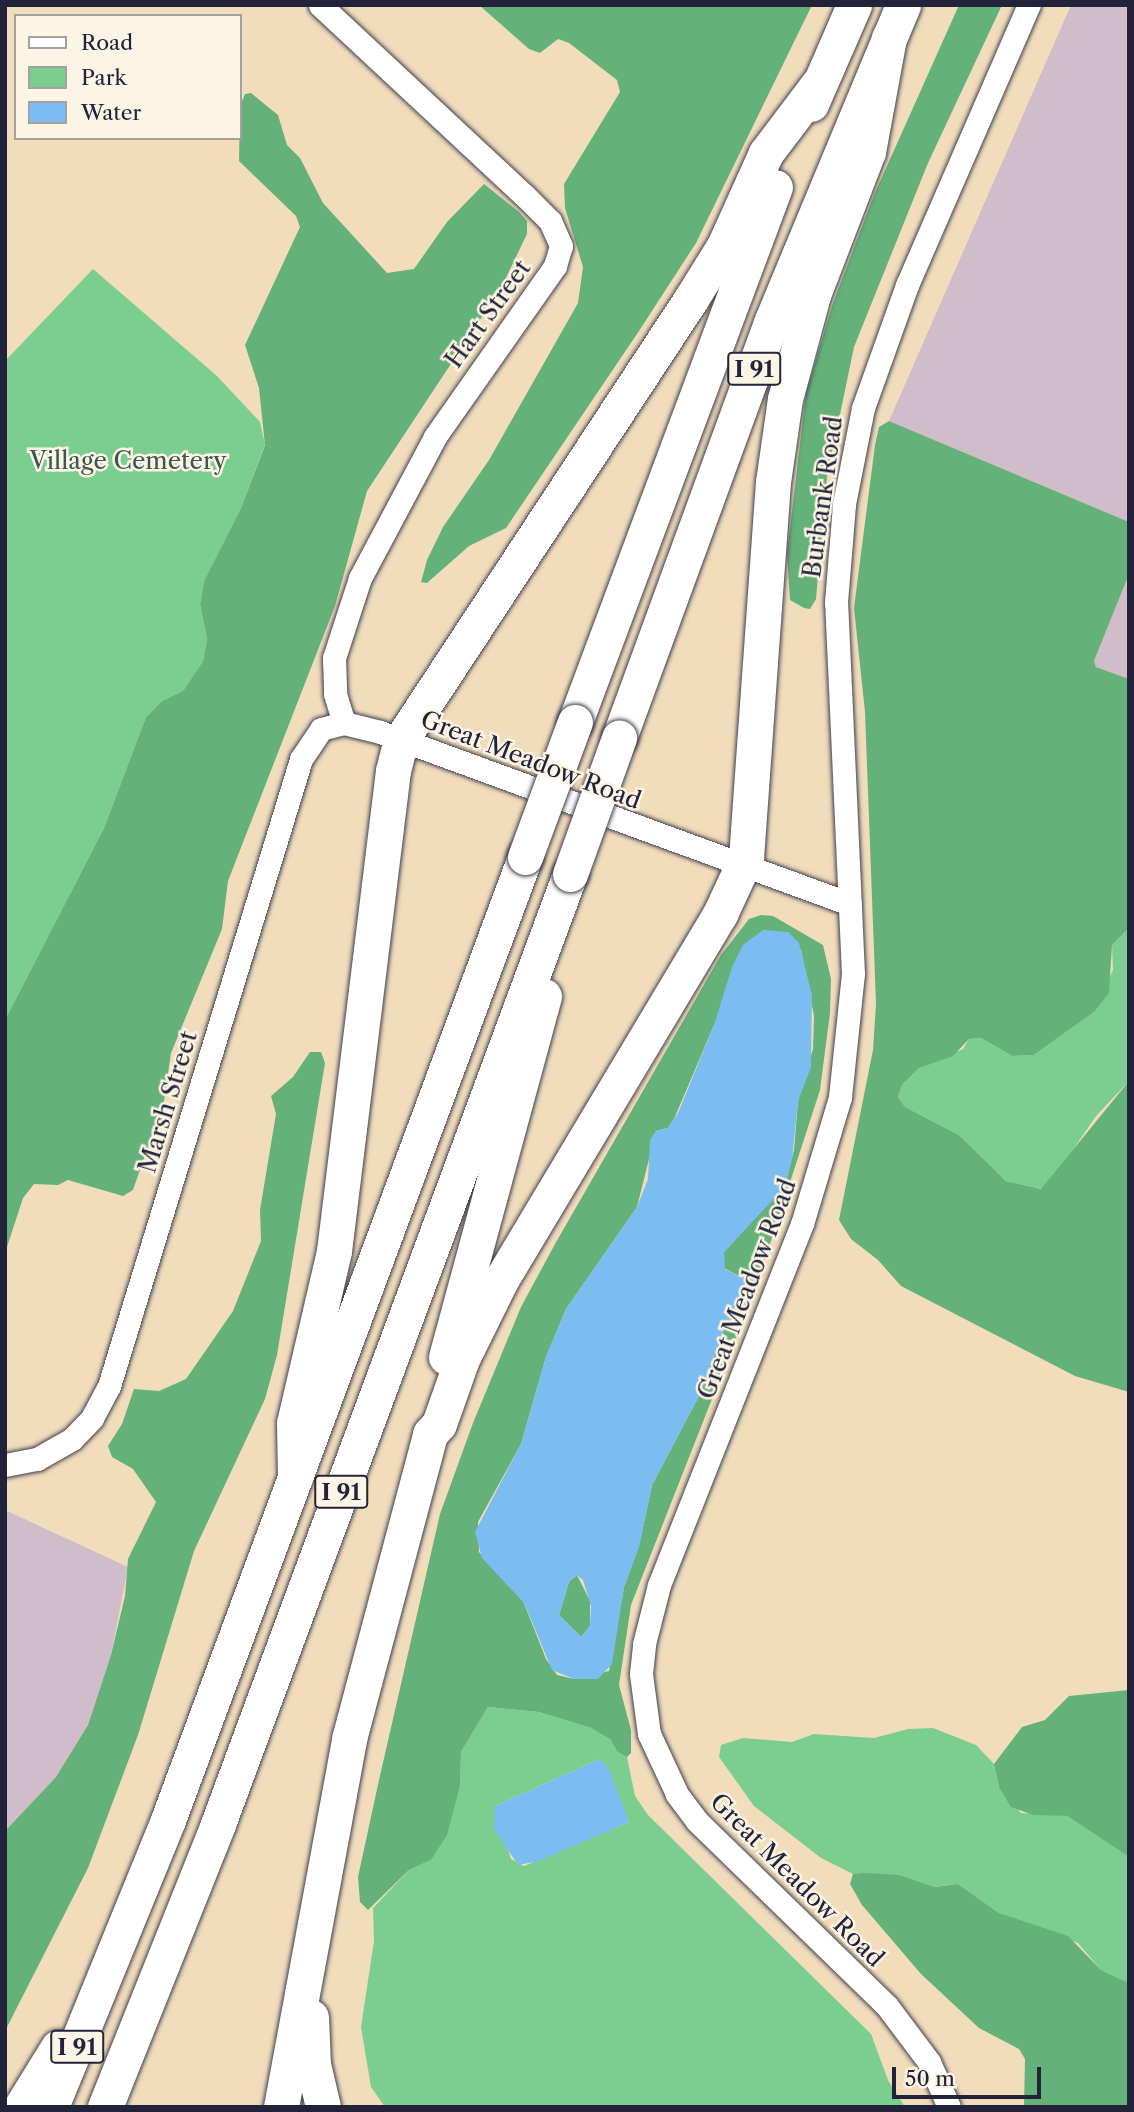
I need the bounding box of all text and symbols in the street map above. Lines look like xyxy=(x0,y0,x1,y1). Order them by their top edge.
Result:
legend xyxy=(14,14,242,140)
text: Road xyxy=(81,30,133,55)
text: Park xyxy=(81,65,127,90)
text: Water xyxy=(81,100,141,125)
street label: Hart Street xyxy=(439,255,537,373)
road number: I 91 xyxy=(726,350,782,388)
street label: Burbank Road xyxy=(797,414,849,580)
park label: Village Cemetery xyxy=(29,447,227,475)
street label: Great Meadow Road xyxy=(417,705,645,815)
street label: Marsh Street xyxy=(133,1028,203,1176)
street label: Great Meadow Road xyxy=(692,1175,802,1403)
road number: I 91 xyxy=(313,1472,369,1512)
street label: Great Meadow Road xyxy=(704,1787,890,1973)
road number: I 91 xyxy=(49,2028,105,2066)
scale bar xyxy=(896,2052,1045,2096)
text: 50 m xyxy=(905,2066,955,2091)

